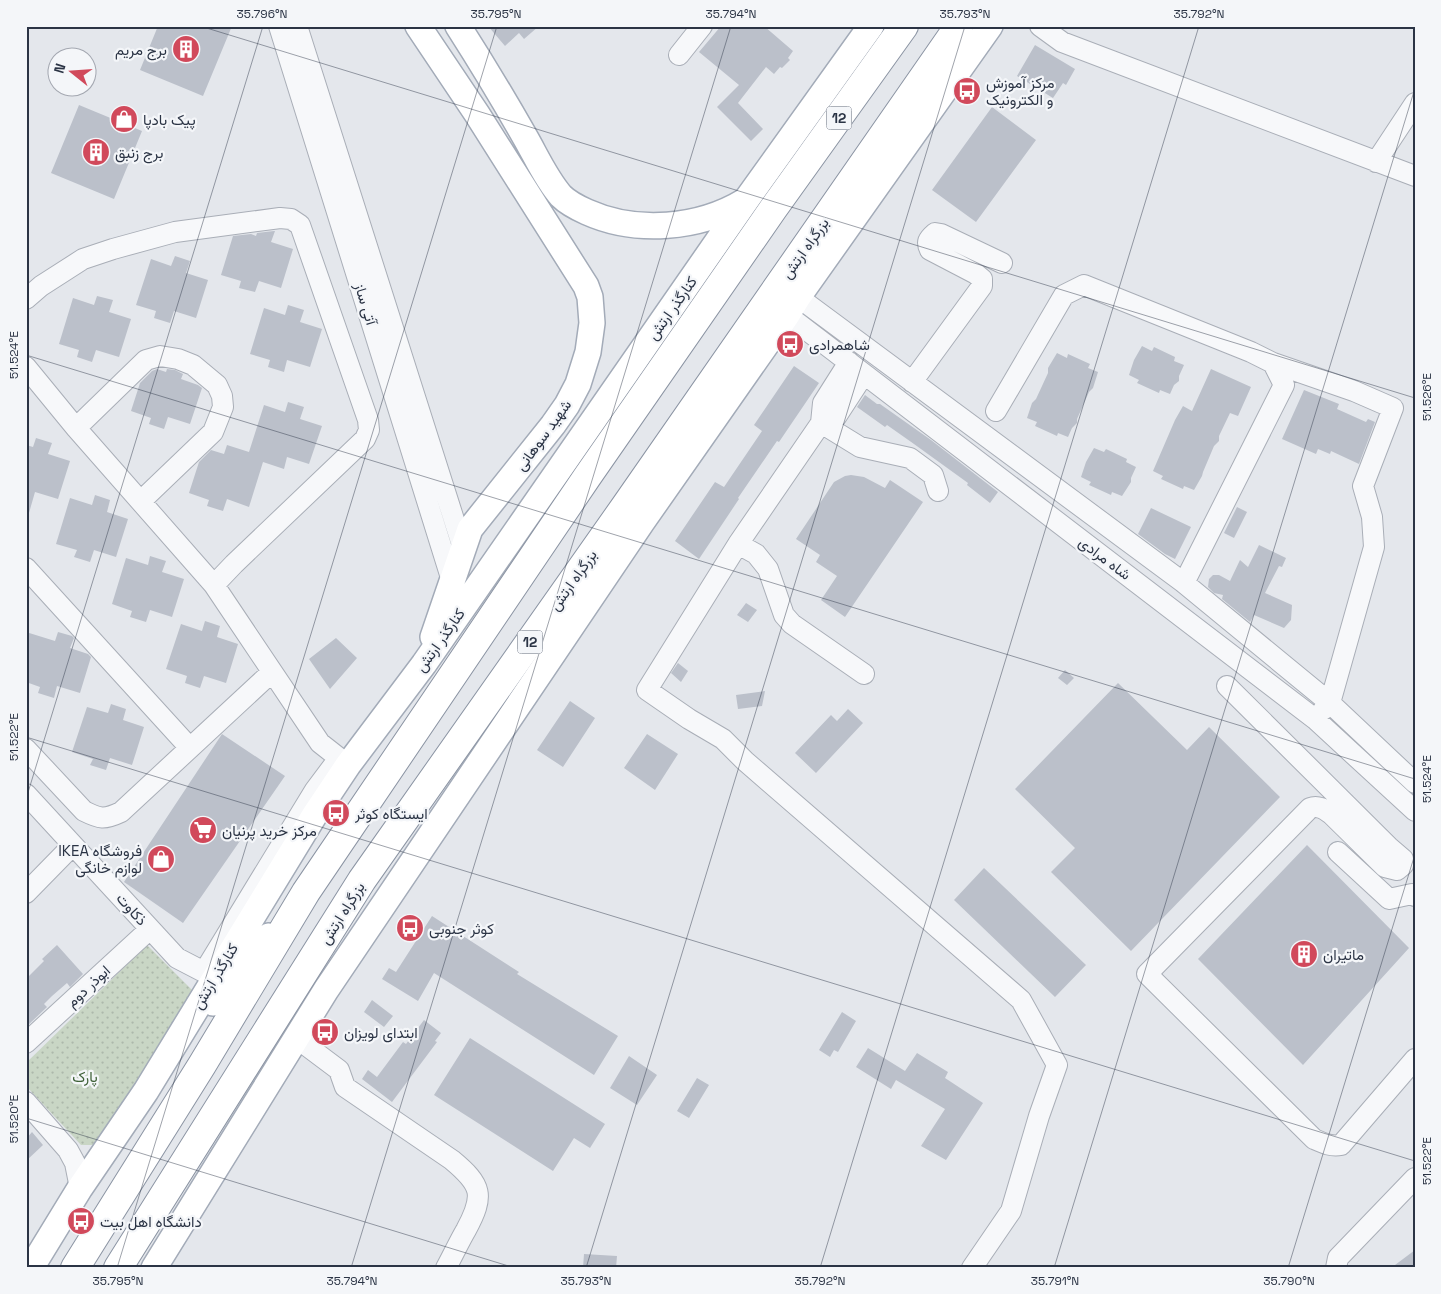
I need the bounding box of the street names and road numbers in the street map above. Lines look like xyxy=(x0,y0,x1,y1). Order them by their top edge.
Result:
road number: 12 xyxy=(826,106,852,130)
street label: بزرگراه ارتش xyxy=(777,214,834,283)
street label: کنارگذر ارتش xyxy=(643,272,702,344)
street label: آتی ساز xyxy=(349,280,382,329)
street label: شهید سوهانی xyxy=(511,396,576,475)
street label: شاه مرادی xyxy=(1074,532,1135,585)
street label: بزرگراه ارتش xyxy=(545,546,602,615)
street label: کنارگذر ارتش xyxy=(411,604,470,676)
road number: 12 xyxy=(518,630,542,654)
street label: بزرگراه ارتش xyxy=(315,878,370,948)
street label: ذکاوت xyxy=(112,889,152,929)
street label: کنارگذر ارتش xyxy=(188,939,243,1013)
street label: ابوذر دوم xyxy=(62,961,115,1012)

